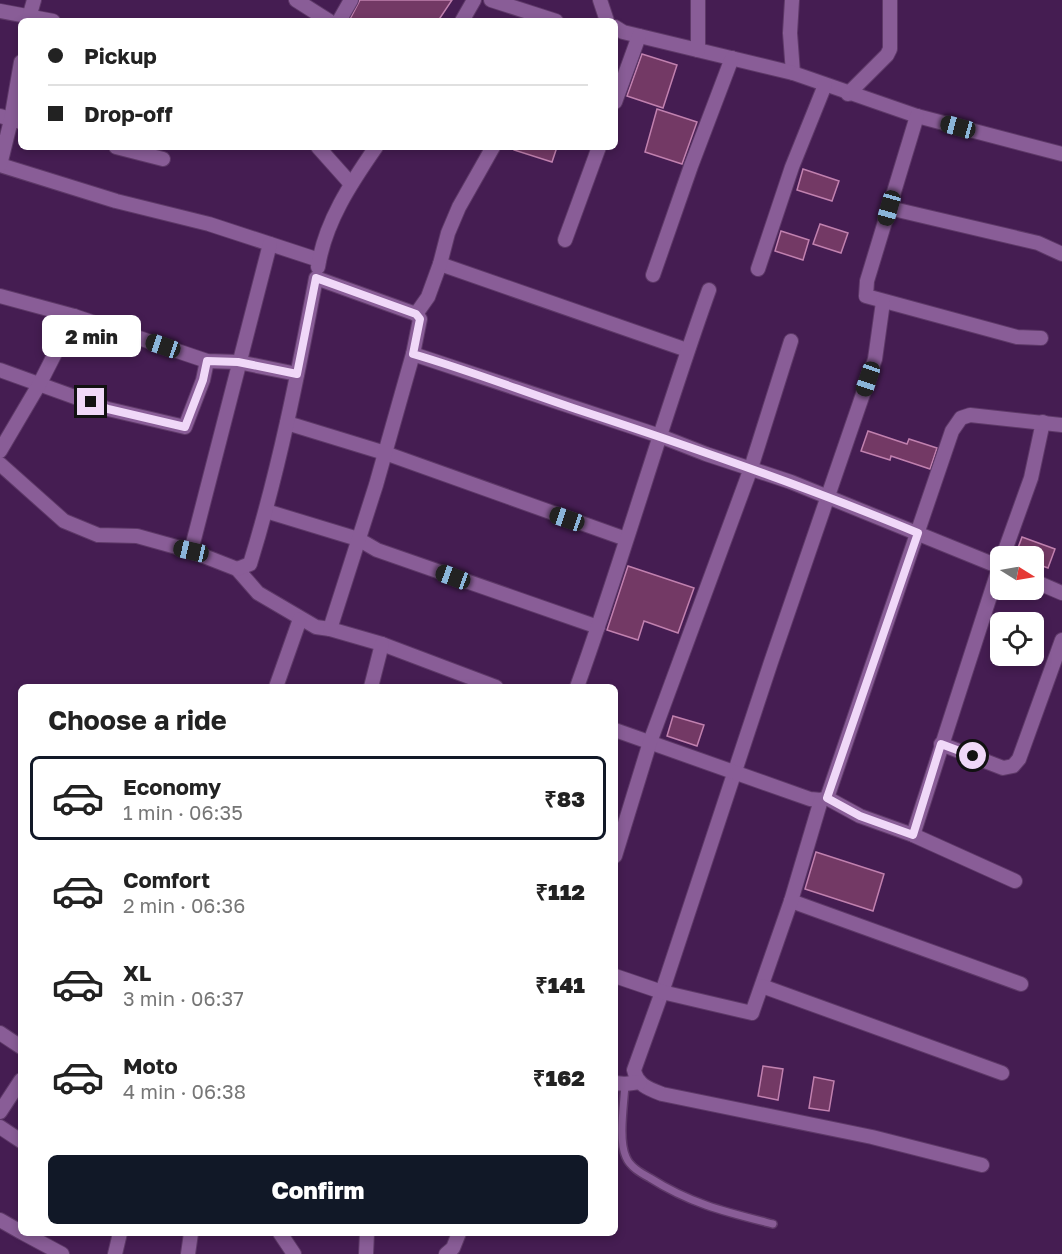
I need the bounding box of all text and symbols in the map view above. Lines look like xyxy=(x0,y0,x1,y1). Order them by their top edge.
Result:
text: Pickup xyxy=(84,42,157,69)
text: Drop-off xyxy=(84,100,173,127)
car xyxy=(938,114,978,140)
car xyxy=(875,188,903,228)
callout: 2 min xyxy=(42,315,140,357)
text: 2 min xyxy=(65,324,118,348)
car xyxy=(143,332,183,360)
car xyxy=(854,359,882,399)
route end xyxy=(77,388,104,415)
car xyxy=(547,505,587,533)
car xyxy=(171,538,211,564)
north arrow xyxy=(990,546,1044,600)
map controls xyxy=(990,546,1044,666)
car xyxy=(433,562,473,592)
button: locate xyxy=(990,612,1044,666)
text: Choose a ride xyxy=(48,704,227,736)
route start xyxy=(959,742,986,769)
icon: car xyxy=(51,771,105,825)
text: Economy xyxy=(123,773,221,800)
text: ₹83 xyxy=(544,785,585,812)
text: 1 min · 06:35 xyxy=(123,800,243,824)
icon: car xyxy=(51,864,105,918)
text: Comfort xyxy=(123,866,210,893)
text: ₹112 xyxy=(536,878,585,905)
text: 2 min · 06:36 xyxy=(123,893,245,917)
icon: car xyxy=(51,957,105,1011)
text: XL xyxy=(123,959,151,986)
text: ₹141 xyxy=(535,971,585,998)
text: 3 min · 06:37 xyxy=(123,986,244,1010)
icon: car xyxy=(51,1050,105,1104)
text: Moto xyxy=(123,1052,178,1079)
text: ₹162 xyxy=(533,1064,585,1091)
text: 4 min · 06:38 xyxy=(123,1079,246,1103)
button: Confirm xyxy=(48,1155,588,1224)

